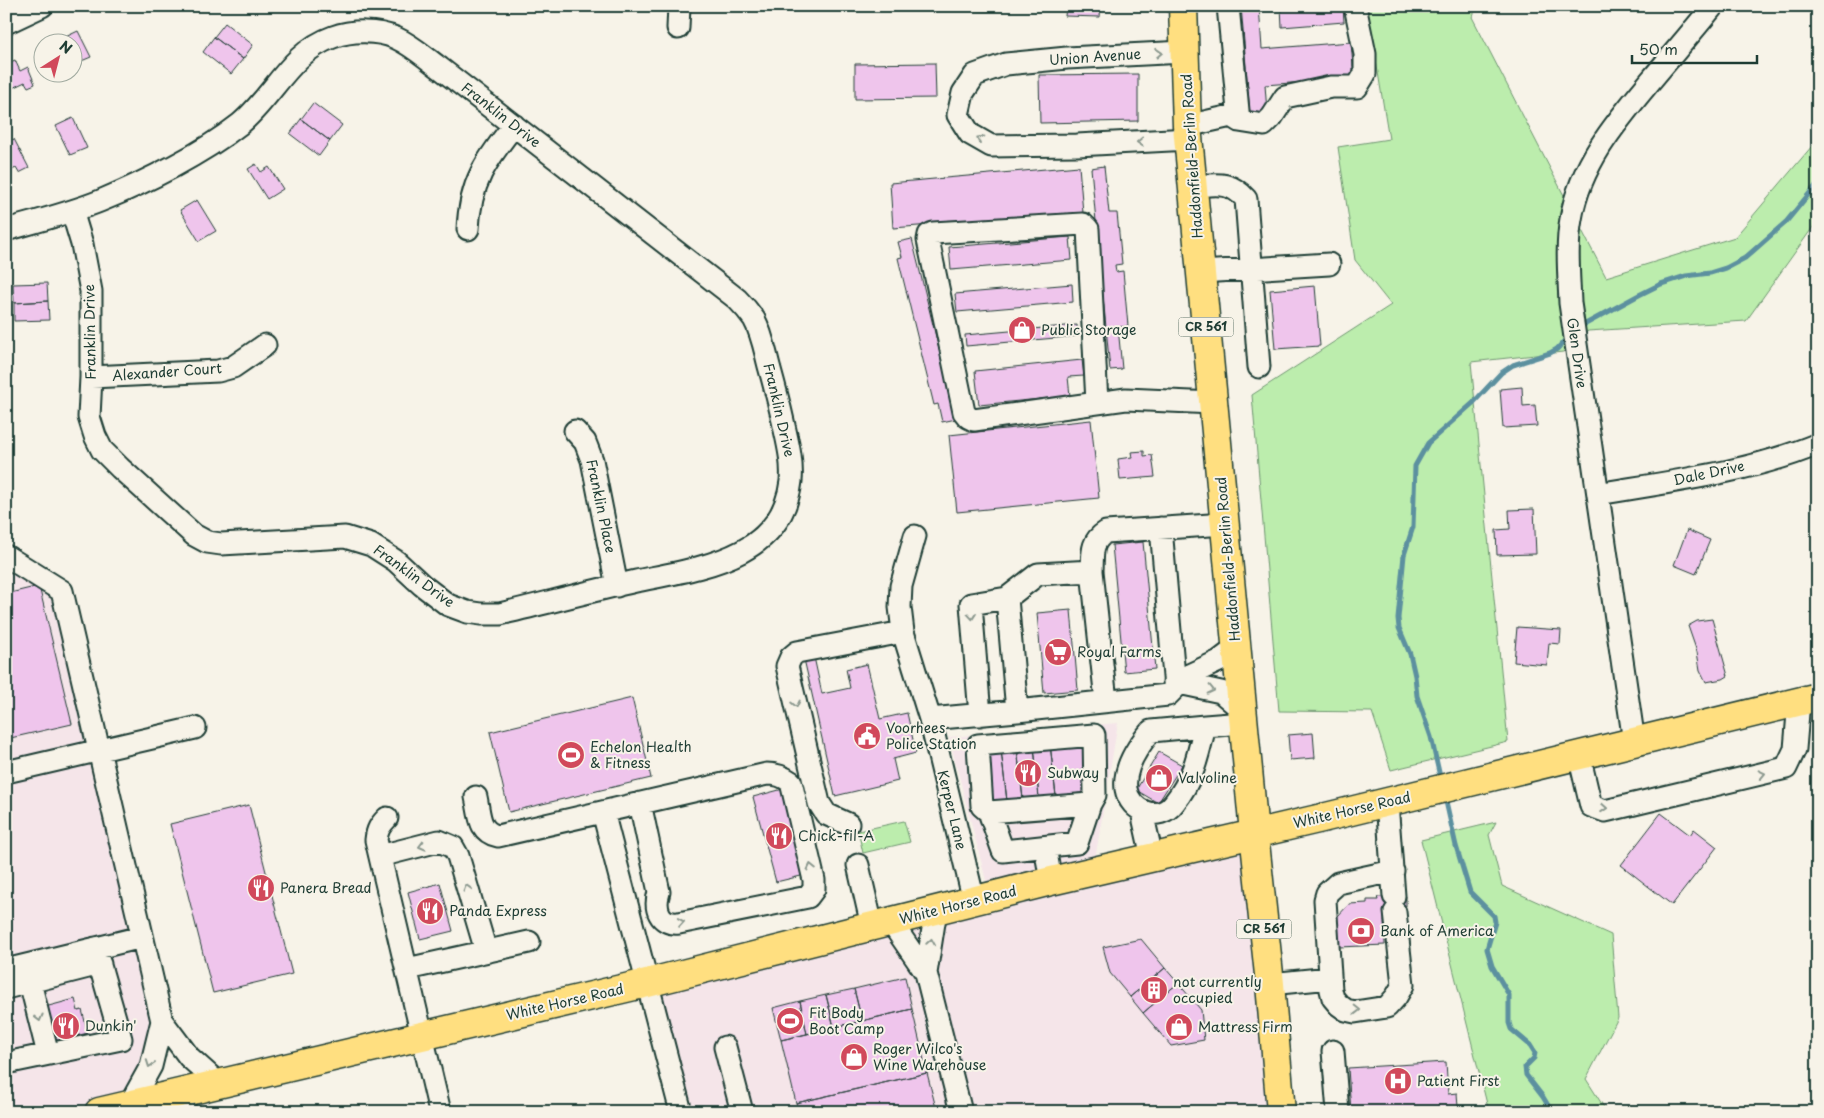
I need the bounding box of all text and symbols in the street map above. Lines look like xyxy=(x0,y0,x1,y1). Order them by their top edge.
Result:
north arrow xyxy=(32,32,82,82)
scale bar xyxy=(1632,32,1756,64)
text: N xyxy=(55,35,77,59)
text: 50 m xyxy=(1639,37,1678,60)
street label: Union Avenue xyxy=(1048,43,1142,70)
one-way arrow xyxy=(1155,48,1163,59)
street label: Haddonfield-Berlin Road xyxy=(1175,73,1208,239)
street label: Franklin Drive xyxy=(457,77,545,152)
one-way arrow xyxy=(976,136,985,146)
one-way arrow xyxy=(1136,136,1144,147)
street label: Franklin Drive xyxy=(78,284,101,380)
shop icon: Public Storage xyxy=(1007,315,1037,345)
street label: Glen Drive xyxy=(1562,316,1593,390)
road number: CR 561 xyxy=(1178,318,1234,337)
place label: Public Storage xyxy=(1041,319,1136,340)
street label: Alexander Court xyxy=(111,357,223,386)
street label: Franklin Drive xyxy=(758,361,800,459)
street label: Dale Drive xyxy=(1671,455,1746,490)
street label: Franklin Place xyxy=(581,457,622,555)
street label: Haddonfield-Berlin Road xyxy=(1210,476,1245,642)
street label: Franklin Drive xyxy=(369,539,459,612)
one-way arrow xyxy=(966,612,977,620)
supermarket icon: Royal Farms xyxy=(1043,637,1073,667)
place label: Royal Farms xyxy=(1077,641,1162,662)
one-way arrow xyxy=(1207,684,1216,695)
one-way arrow xyxy=(790,700,801,709)
place label: Voorhees Police Station xyxy=(886,717,977,754)
public building icon: Voorhees Police Station xyxy=(852,721,882,751)
place label: Echelon Health & Fitness xyxy=(590,736,692,773)
sports icon: Echelon Health & Fitness xyxy=(556,740,586,770)
restaurant icon: Subway xyxy=(1013,758,1043,788)
place label: Subway xyxy=(1047,762,1099,783)
shop icon: Valvoline xyxy=(1144,763,1174,793)
place label: Valvoline xyxy=(1178,767,1237,788)
street label: Kerper Lane xyxy=(932,768,973,852)
one-way arrow xyxy=(1758,769,1767,780)
street label: White Horse Road xyxy=(1291,786,1413,833)
one-way arrow xyxy=(1601,803,1609,814)
restaurant icon: Chick-fil-A xyxy=(764,821,794,851)
place label: Chick-fil-A xyxy=(798,825,875,846)
one-way arrow xyxy=(417,840,426,851)
one-way arrow xyxy=(806,863,817,872)
restaurant icon: Panera Bread xyxy=(246,873,276,903)
place label: Panera Bread xyxy=(280,877,372,898)
street label: White Horse Road xyxy=(897,880,1019,929)
one-way arrow xyxy=(463,884,473,893)
restaurant icon: Panda Express xyxy=(415,896,445,926)
place label: Panda Express xyxy=(449,900,547,921)
bank icon: Bank of America xyxy=(1346,916,1376,946)
one-way arrow xyxy=(676,918,685,928)
road number: CR 561 xyxy=(1236,920,1292,939)
place label: Bank of America xyxy=(1380,920,1494,941)
one-way arrow xyxy=(925,937,935,946)
place label: not currently occupied xyxy=(1173,971,1262,1008)
building icon: not currently occupied xyxy=(1139,975,1169,1005)
street label: White Horse Road xyxy=(504,978,626,1025)
place label: Fit Body Boot Camp xyxy=(809,1002,884,1039)
one-way arrow xyxy=(1353,1005,1361,1016)
sports icon: Fit Body Boot Camp xyxy=(775,1006,805,1036)
restaurant icon: Dunkin' xyxy=(51,1011,81,1041)
shop icon: Mattress Firm xyxy=(1164,1012,1194,1042)
one-way arrow xyxy=(33,1014,44,1023)
place label: Dunkin' xyxy=(85,1015,137,1036)
place label: Mattress Firm xyxy=(1198,1016,1293,1037)
place label: Roger Wilco's Wine Warehouse xyxy=(873,1038,987,1075)
shop icon: Roger Wilco's Wine Warehouse xyxy=(839,1042,869,1072)
one-way arrow xyxy=(146,1060,156,1068)
hospital icon: Patient First xyxy=(1383,1066,1413,1096)
place label: Patient First xyxy=(1417,1070,1500,1091)

